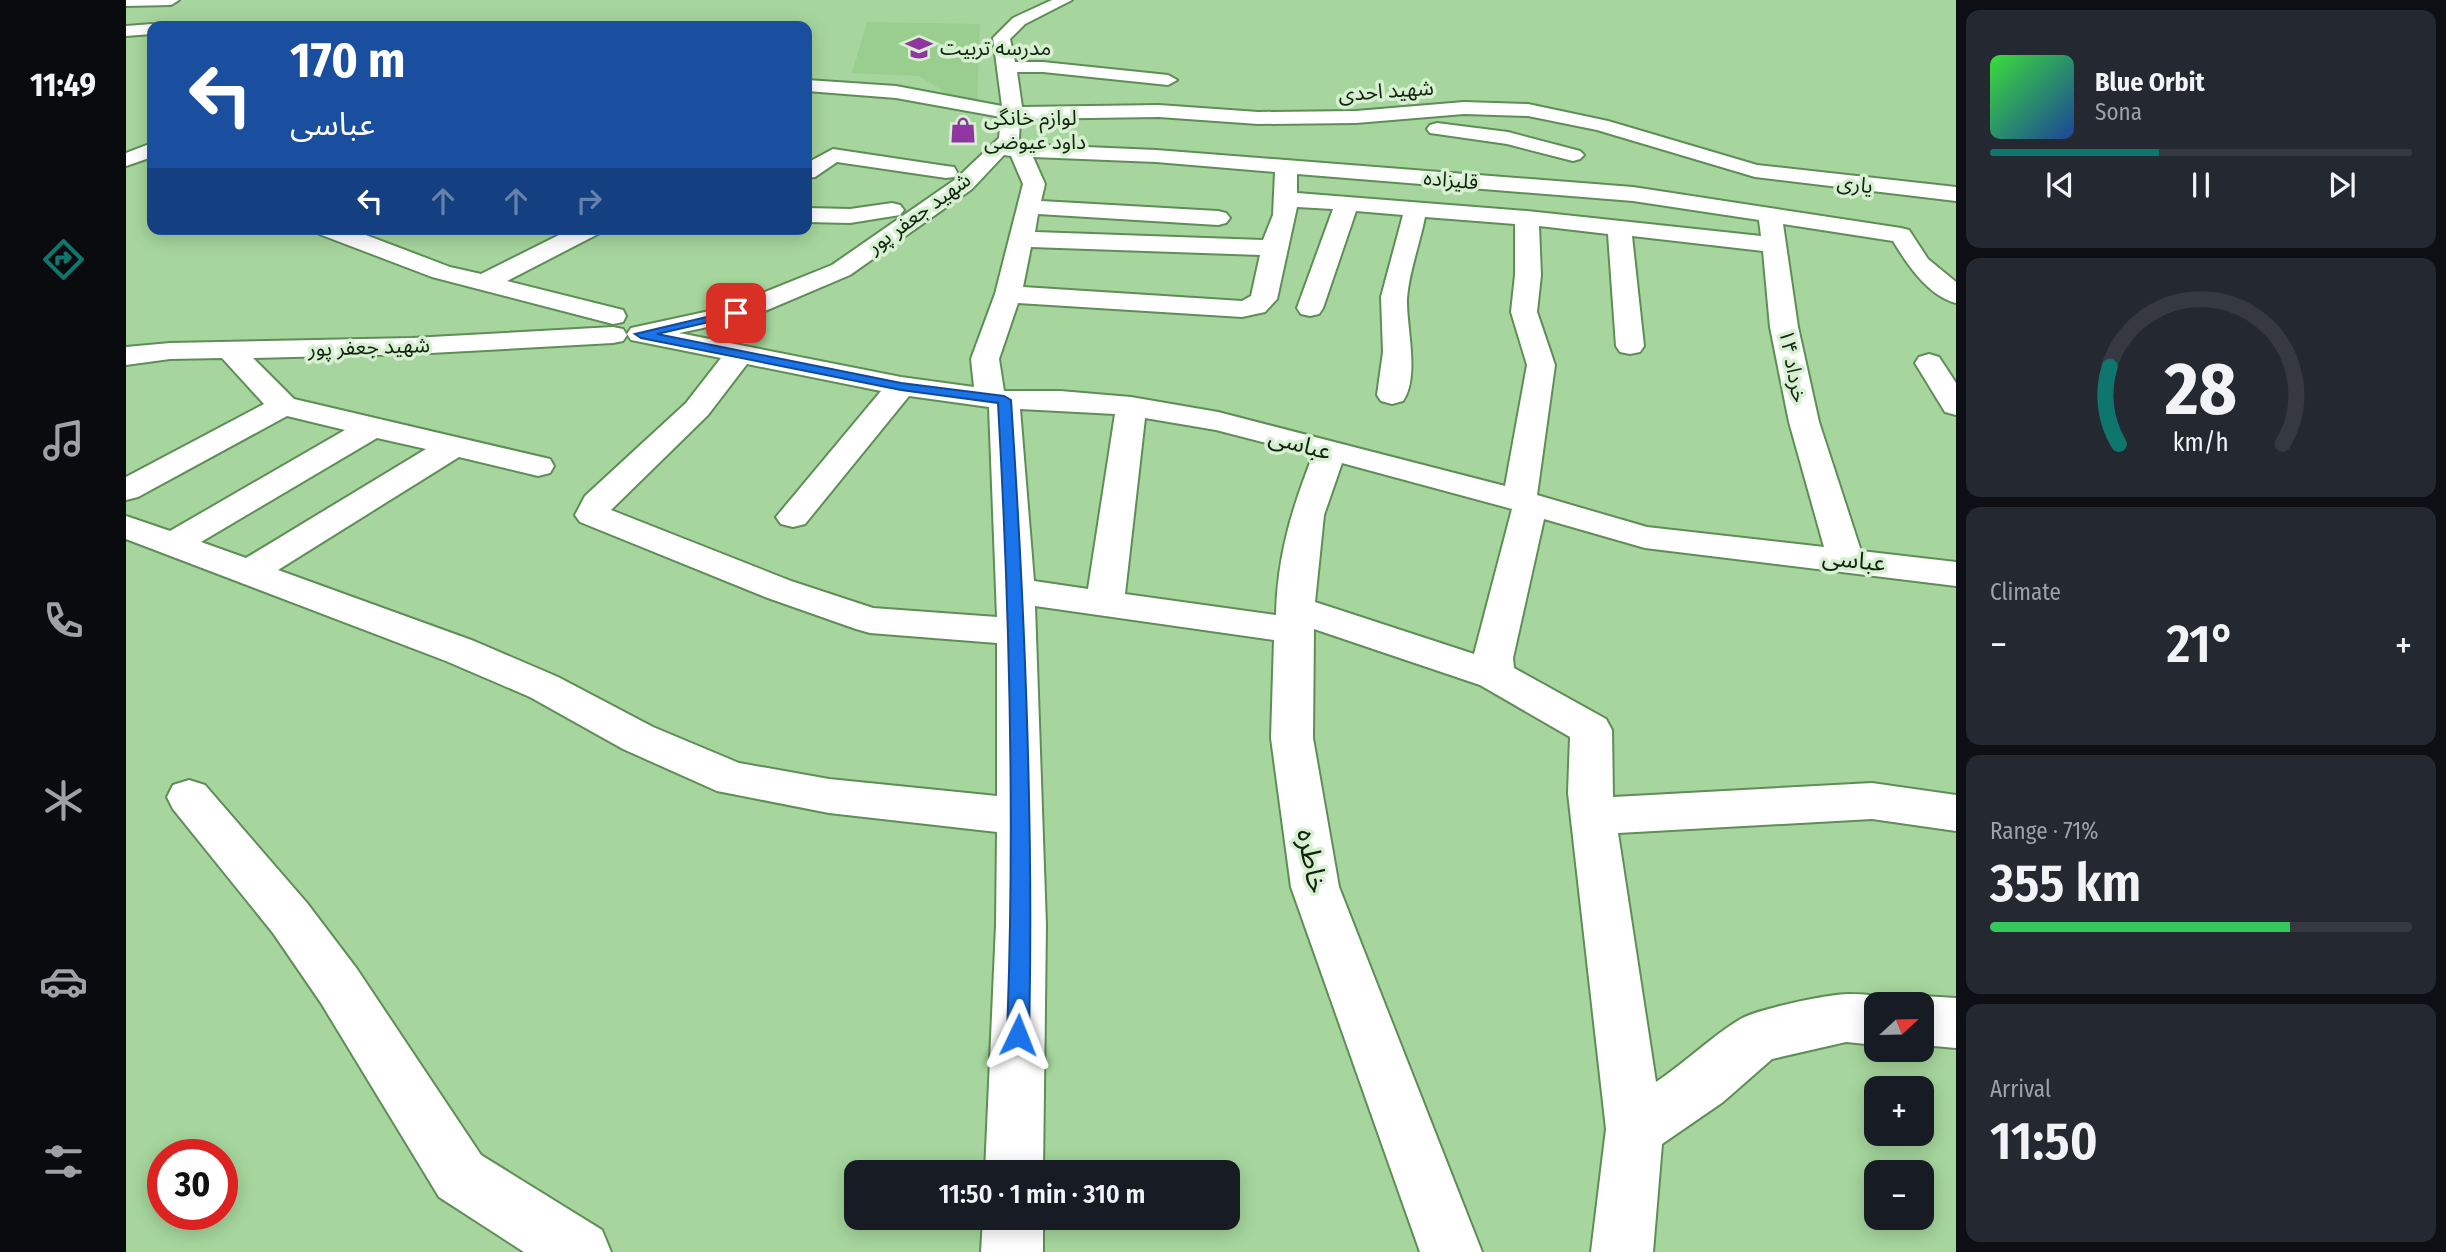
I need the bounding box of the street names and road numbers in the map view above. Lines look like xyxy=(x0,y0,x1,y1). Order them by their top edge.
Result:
street label: شهید احدی xyxy=(1337,75,1435,107)
street label: قلیزاده xyxy=(1423,165,1479,195)
street label: شهید جعفر پور xyxy=(861,167,976,260)
street label: یاری xyxy=(1836,169,1874,199)
street label: ۱۴ خرداد xyxy=(1773,327,1813,405)
street label: شهید جعفر پور xyxy=(307,332,430,362)
street label: عباسی xyxy=(1266,422,1334,466)
street label: عباسی xyxy=(1821,543,1887,577)
street label: خاطره xyxy=(1290,826,1335,896)

